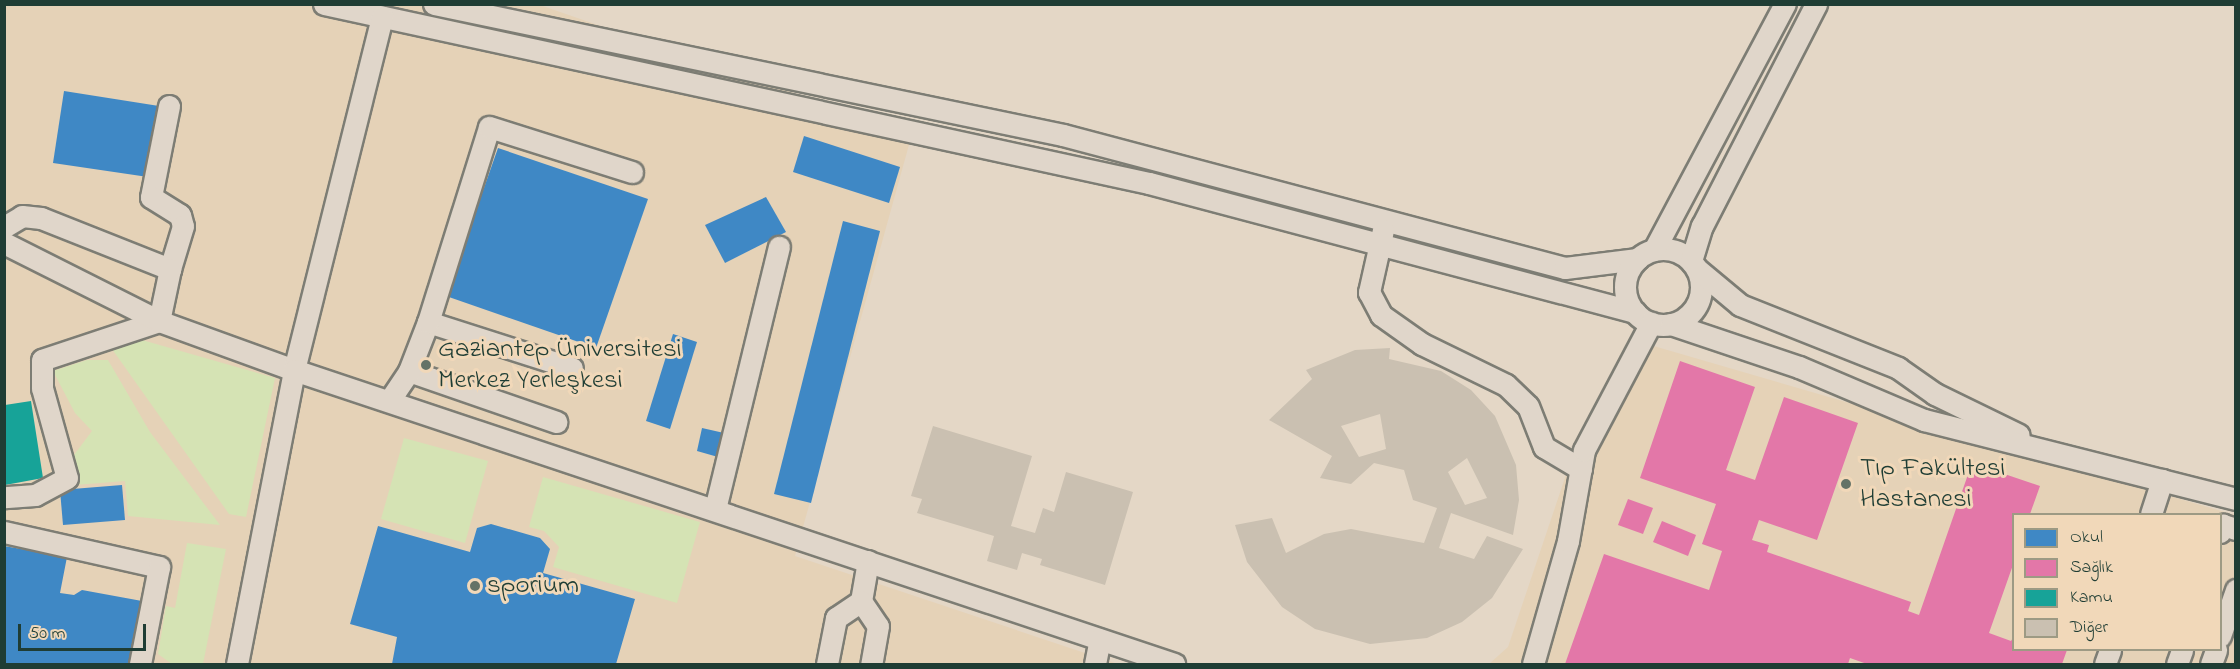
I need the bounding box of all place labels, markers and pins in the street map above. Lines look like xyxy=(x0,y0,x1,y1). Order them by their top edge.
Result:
place label: Gaziantep Üniversitesi Merkez Yerleşkesi xyxy=(438,333,681,396)
marker: Gaziantep Üniversitesi Merkez Yerleşkesi xyxy=(419,358,433,372)
place label: Tıp Fakültesi Hastanesi xyxy=(1860,452,2005,515)
marker: Tıp Fakültesi Hastanesi xyxy=(1837,475,1855,493)
place label: sporium xyxy=(487,570,579,602)
marker: sporium xyxy=(468,579,482,593)

